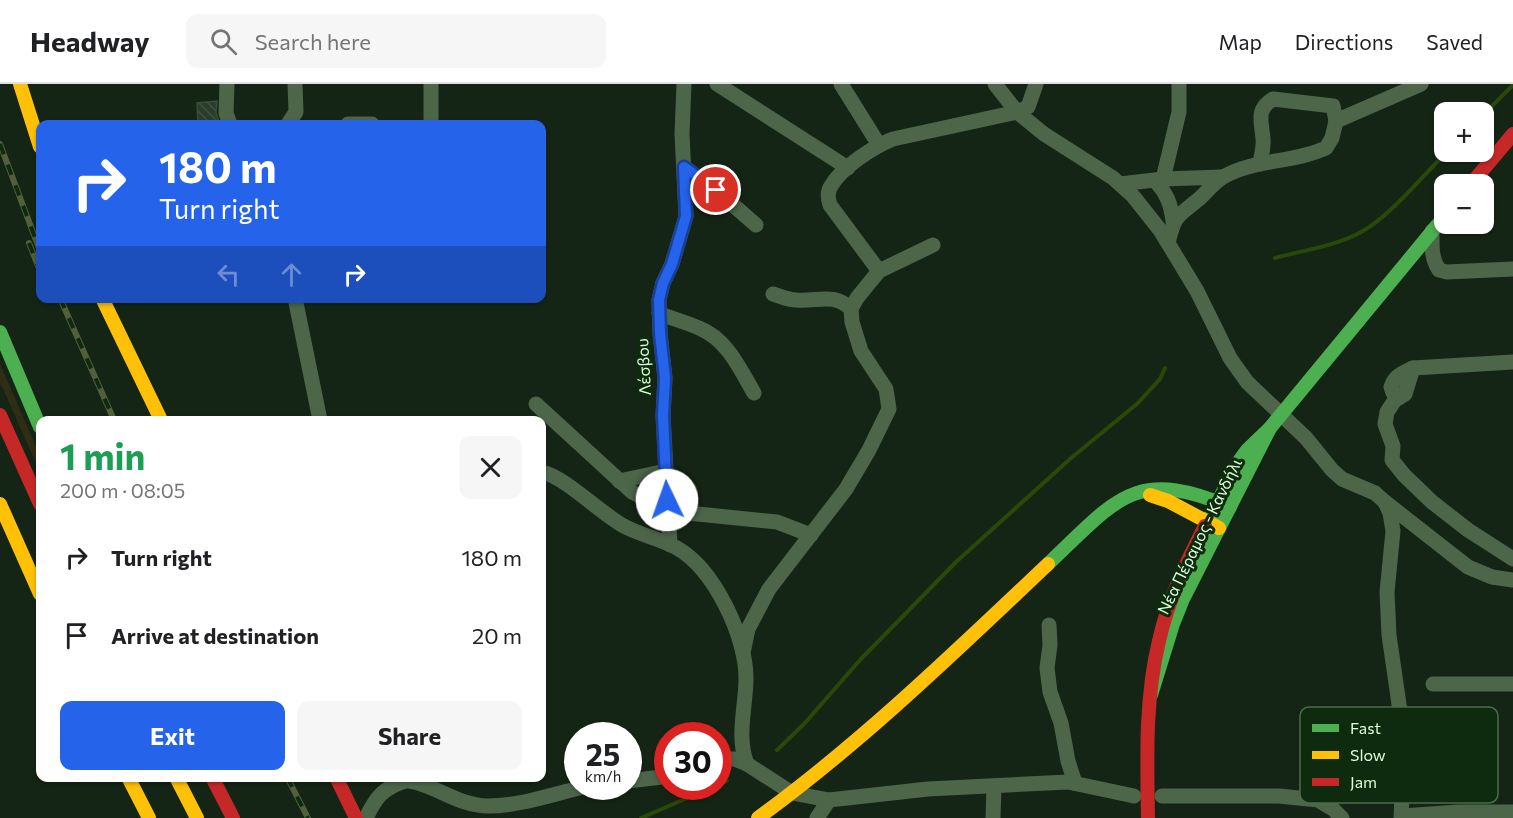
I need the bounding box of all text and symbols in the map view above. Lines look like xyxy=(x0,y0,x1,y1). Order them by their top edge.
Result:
search box xyxy=(186,14,606,68)
text: Headway xyxy=(30,24,150,58)
icon: search xyxy=(207,25,240,58)
text: Search here xyxy=(255,28,371,55)
text: Map xyxy=(1219,29,1262,54)
text: Directions xyxy=(1295,29,1393,54)
text: Saved xyxy=(1426,29,1483,54)
map controls xyxy=(1434,102,1494,234)
button: + xyxy=(1434,102,1494,162)
text: 180 m xyxy=(159,140,277,192)
icon: right xyxy=(60,144,138,222)
pin xyxy=(690,164,741,215)
icon: arrive xyxy=(699,173,732,206)
button: − xyxy=(1434,174,1494,234)
text: Turn right xyxy=(159,192,279,225)
icon: left xyxy=(212,258,245,291)
icon: ahead xyxy=(275,258,308,291)
icon: right xyxy=(338,258,371,291)
street label: Λέσβου xyxy=(632,338,654,396)
text: 1 min xyxy=(60,433,145,477)
button: close xyxy=(459,436,522,499)
street label: Νέα Πέραμος - Κανδήλι xyxy=(1153,455,1245,617)
position arrow xyxy=(635,468,699,532)
text: 200 m · 08:05 xyxy=(60,478,185,502)
icon: right xyxy=(60,541,93,574)
text: Turn right xyxy=(111,544,212,571)
text: 180 m xyxy=(461,544,522,571)
icon: arrive xyxy=(60,619,93,652)
text: Arrive at destination xyxy=(111,622,319,649)
text: 20 m xyxy=(472,622,522,649)
button: Exit xyxy=(60,701,285,770)
button: Share xyxy=(297,701,522,770)
legend xyxy=(1300,707,1498,803)
text: Fast xyxy=(1350,718,1381,737)
speed limit sign: 30 xyxy=(654,722,732,800)
text: 25 xyxy=(586,735,620,772)
text: Slow xyxy=(1350,745,1386,764)
text: km/h xyxy=(585,767,621,785)
text: Jam xyxy=(1350,772,1377,791)

